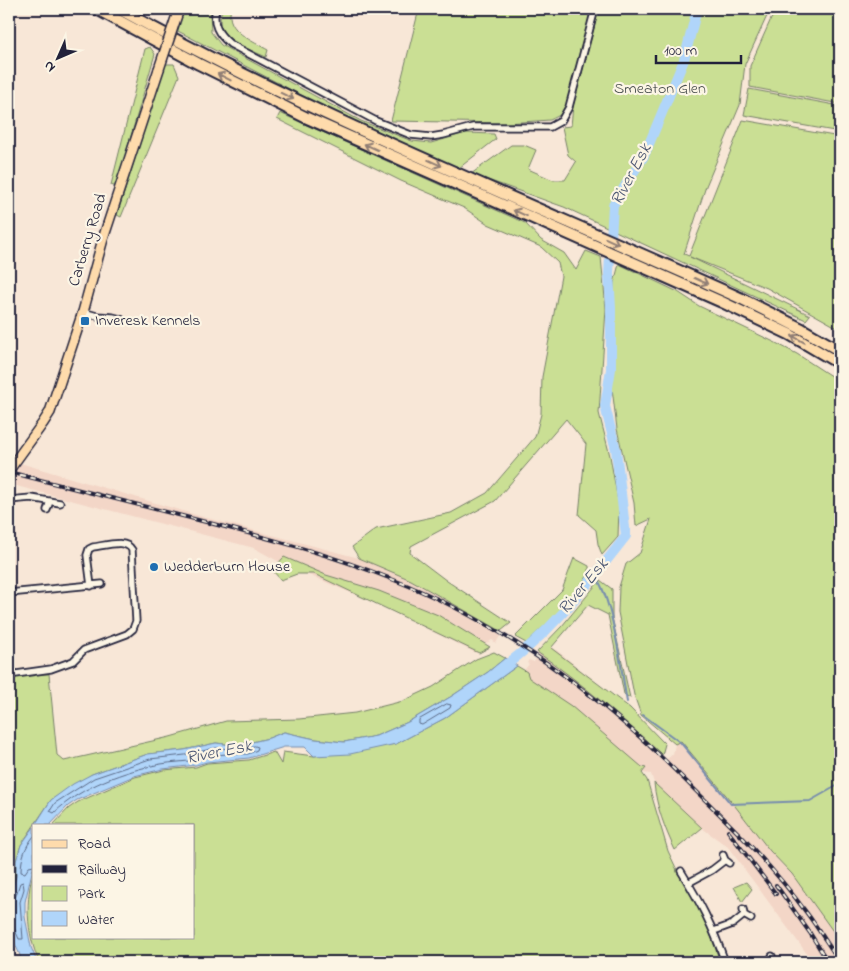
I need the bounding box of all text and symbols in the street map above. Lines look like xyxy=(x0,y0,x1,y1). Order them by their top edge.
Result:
north arrow xyxy=(32,32,82,82)
scale bar xyxy=(656,32,742,64)
text: 100 m xyxy=(664,40,697,62)
text: N xyxy=(39,55,61,77)
one-way arrow xyxy=(217,72,232,82)
park label: Smeaton Glen xyxy=(614,77,706,101)
one-way arrow xyxy=(279,92,294,101)
water label: River Esk xyxy=(605,138,660,211)
one-way arrow xyxy=(364,141,379,151)
one-way arrow xyxy=(427,159,442,169)
street label: Carberry Road xyxy=(63,191,113,289)
one-way arrow xyxy=(513,208,528,218)
one-way arrow xyxy=(604,237,619,247)
one-way arrow xyxy=(693,276,708,286)
place label: Inveresk Kennels xyxy=(95,309,200,333)
marker: Inveresk Kennels xyxy=(79,315,91,327)
one-way arrow xyxy=(791,334,806,344)
water label: River Esk xyxy=(553,552,616,621)
place label: Wedderburn House xyxy=(164,555,291,579)
marker: Wedderburn House xyxy=(148,561,160,573)
water label: River Esk xyxy=(184,734,255,772)
legend xyxy=(32,824,195,938)
text: Road xyxy=(78,833,111,855)
text: Railway xyxy=(78,859,126,882)
text: Park xyxy=(78,883,106,905)
text: Water xyxy=(78,909,114,931)

